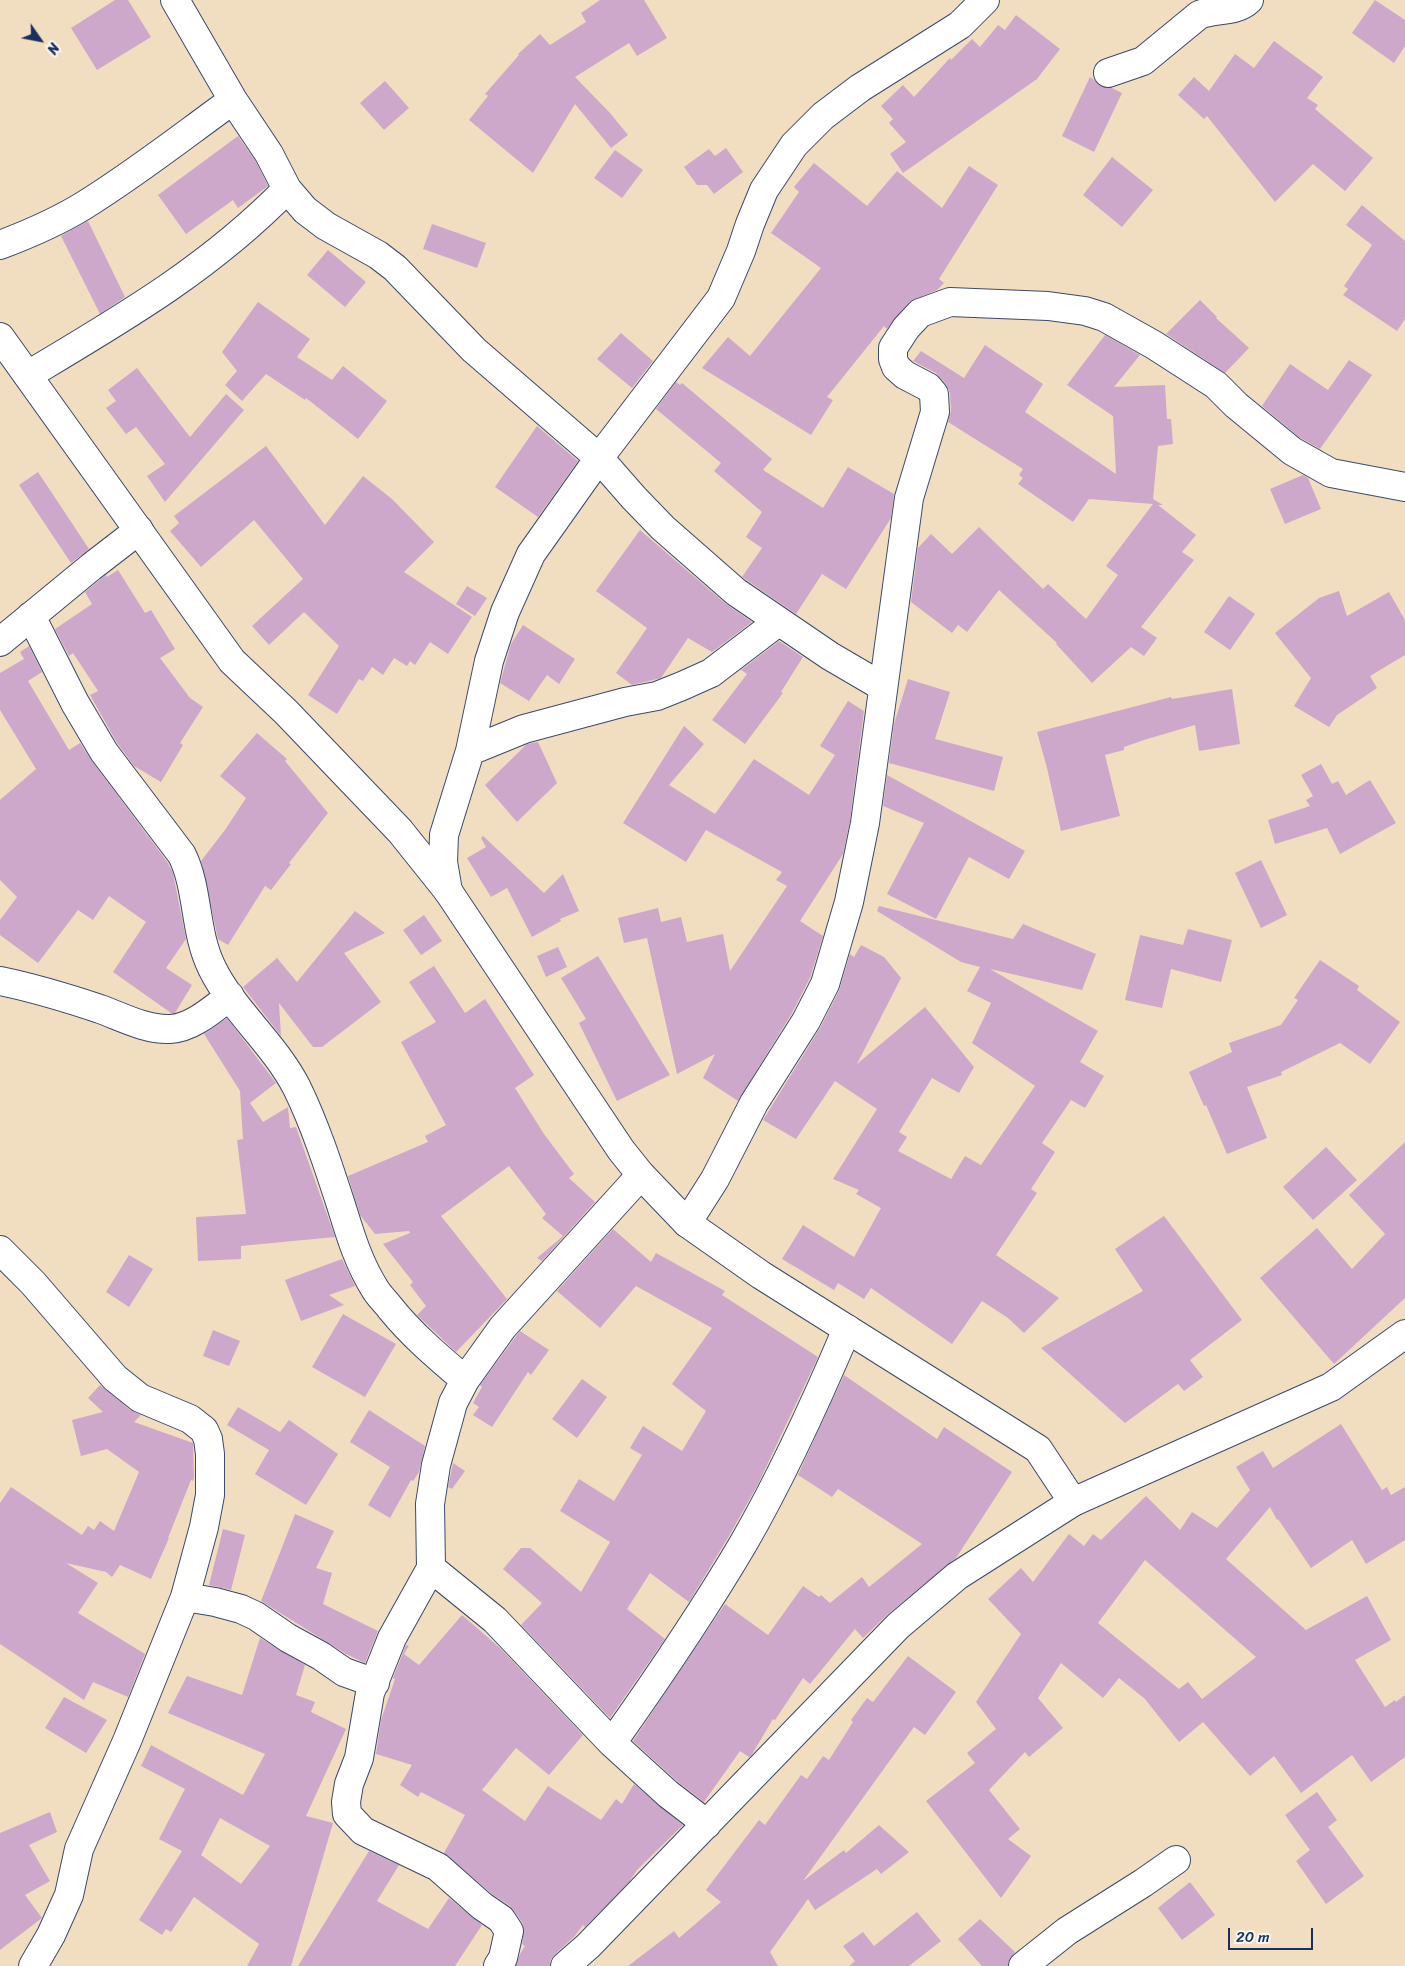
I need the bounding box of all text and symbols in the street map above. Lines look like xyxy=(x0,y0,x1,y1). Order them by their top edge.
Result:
north arrow xyxy=(15,15,65,65)
text: N xyxy=(40,38,66,59)
scale bar xyxy=(1230,1918,1315,1950)
text: 20 m xyxy=(1236,1924,1270,1950)

